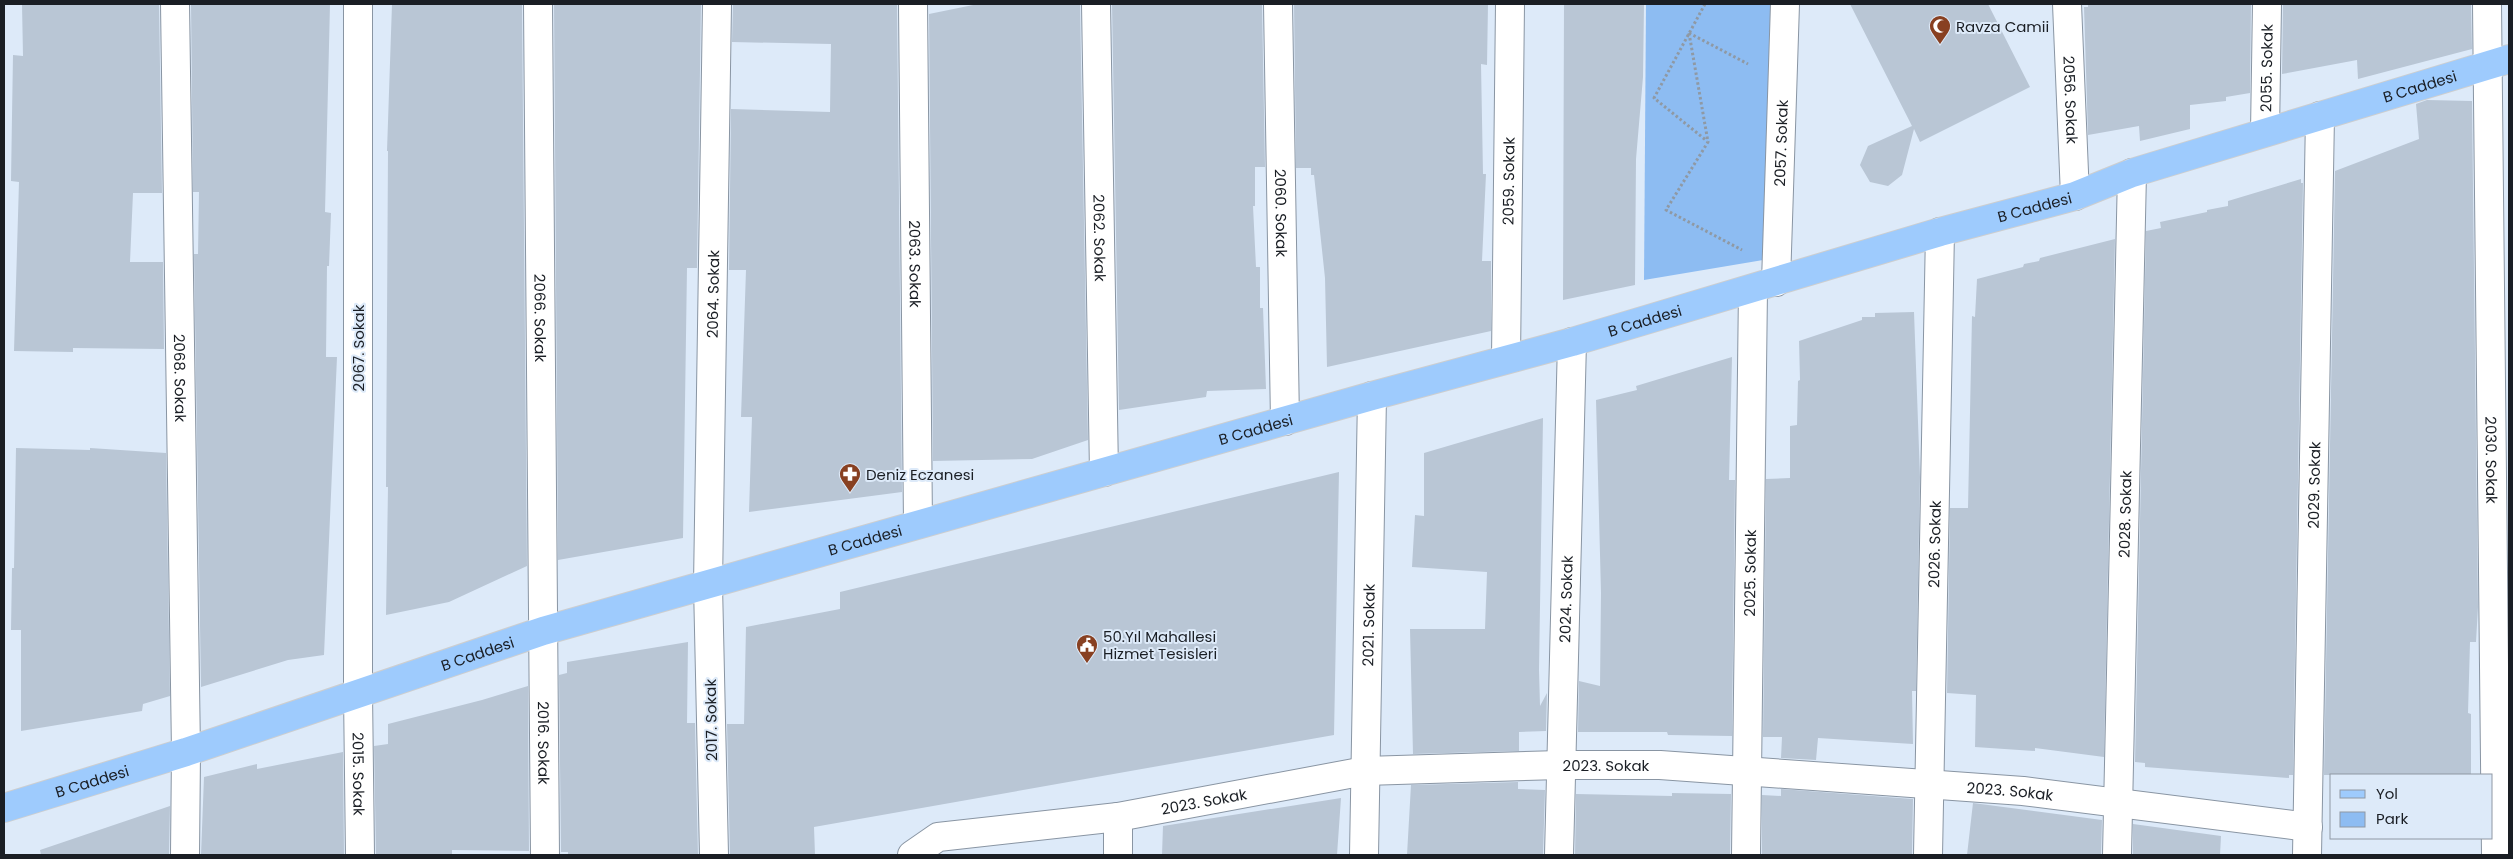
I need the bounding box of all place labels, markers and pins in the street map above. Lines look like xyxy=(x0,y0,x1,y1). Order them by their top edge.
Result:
mosque icon: Ravza Camii xyxy=(1928,14,1952,45)
place label: Ravza Camii xyxy=(1956,16,2049,37)
pharmacy icon: Deniz Eczanesi xyxy=(838,462,862,493)
place label: Deniz Eczanesi xyxy=(866,464,974,485)
place label: 50.Yıl Mahallesi Hizmet Tesisleri xyxy=(1103,626,1217,664)
public building icon: 50.Yıl Mahallesi Hizmet Tesisleri xyxy=(1075,633,1099,664)

